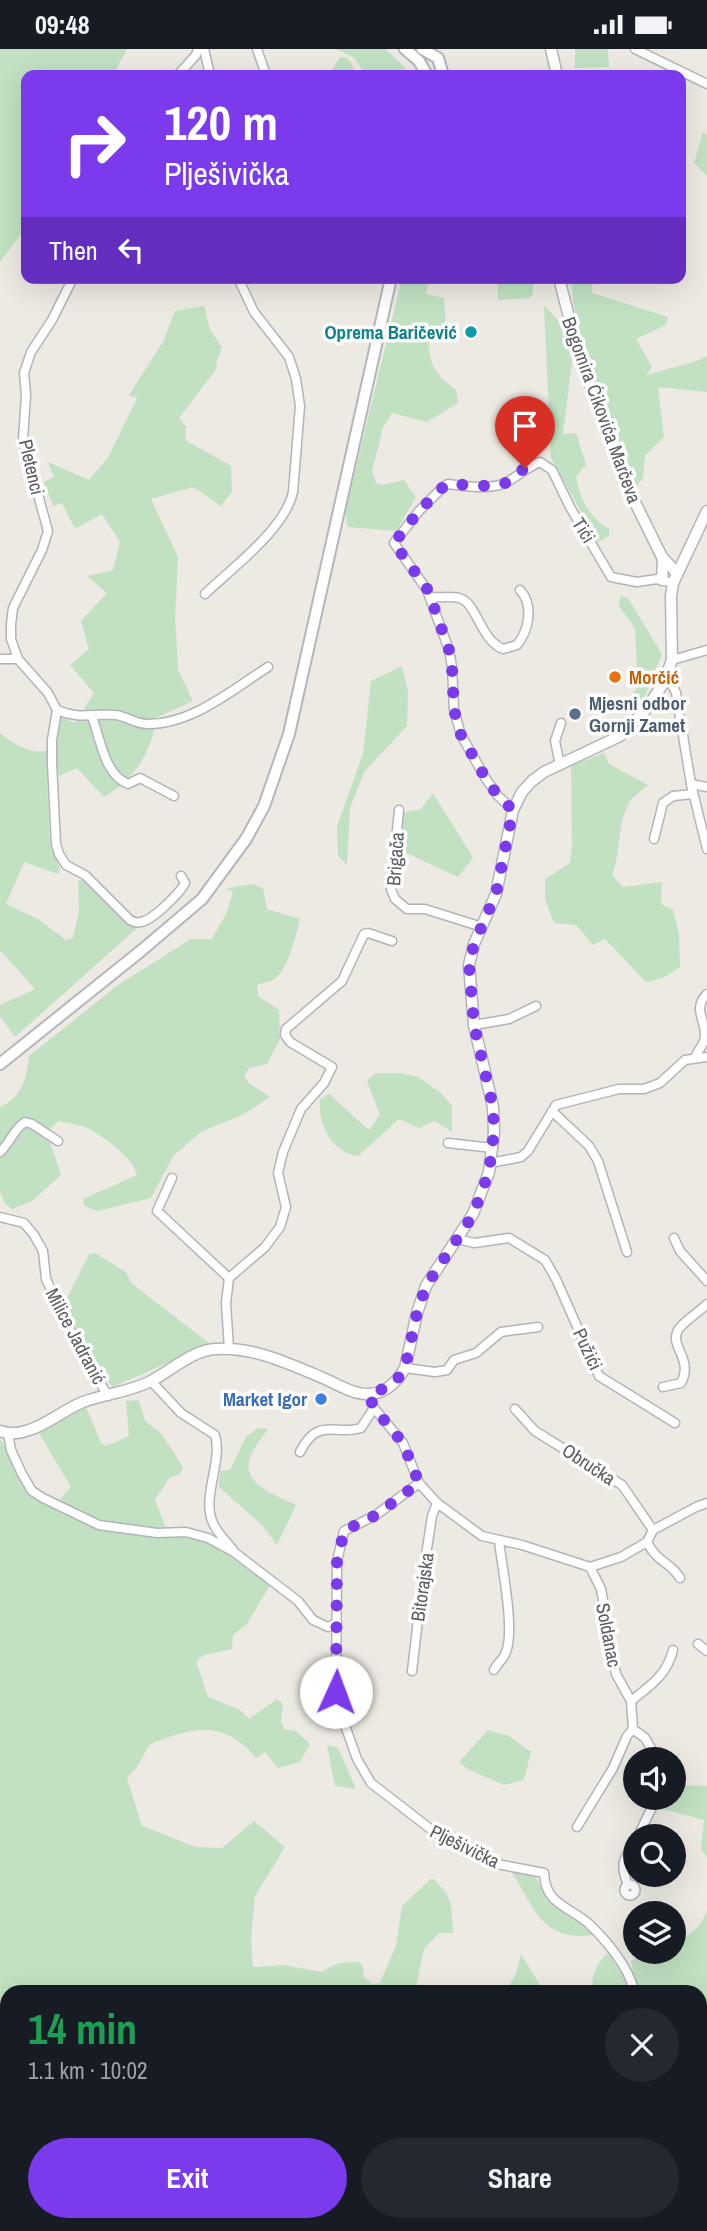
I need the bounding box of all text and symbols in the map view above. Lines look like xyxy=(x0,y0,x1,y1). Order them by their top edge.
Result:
text: 09:48 xyxy=(35,7,90,42)
text: 120 m xyxy=(164,89,278,155)
icon: right xyxy=(49,98,140,189)
text: Plješivička xyxy=(164,152,289,195)
icon: left xyxy=(112,231,150,269)
text: Then xyxy=(49,233,98,268)
street label: Bogomira Ćikovića Marčeva xyxy=(556,313,648,507)
place label: Oprema Baričević xyxy=(324,319,457,345)
marker: Oprema Baričević xyxy=(463,324,479,340)
pin xyxy=(495,396,555,468)
icon: arrive xyxy=(506,407,544,445)
street label: Pletenci xyxy=(13,437,51,497)
street label: Tići xyxy=(566,512,602,548)
place label: Morčić xyxy=(629,664,679,690)
marker: Morčić xyxy=(607,669,623,685)
place label: Mjesni odbor Gornji Zamet xyxy=(589,690,686,738)
marker: Mjesni odbor Gornji Zamet xyxy=(567,706,583,722)
street label: Brigača xyxy=(380,831,410,887)
street label: Milice Jadranić xyxy=(40,1283,112,1389)
street label: Pužići xyxy=(567,1324,609,1374)
place label: Market Igor xyxy=(223,1386,307,1412)
marker: Market Igor xyxy=(313,1391,329,1407)
street label: Obručka xyxy=(557,1437,621,1491)
street label: Bitorajska xyxy=(404,1551,440,1623)
street label: Soldanac xyxy=(590,1601,628,1670)
position arrow xyxy=(299,1655,373,1729)
map controls xyxy=(623,1747,686,1964)
button: sound xyxy=(623,1747,686,1810)
street label: Plješivička xyxy=(426,1818,504,1874)
button: search xyxy=(623,1824,686,1887)
button: layers xyxy=(623,1901,686,1964)
text: 14 min xyxy=(28,2001,137,2057)
button: close xyxy=(605,2008,679,2082)
text: 1.1 km · 10:02 xyxy=(28,2055,148,2086)
button: Exit xyxy=(28,2138,347,2218)
button: Share xyxy=(361,2138,679,2218)

